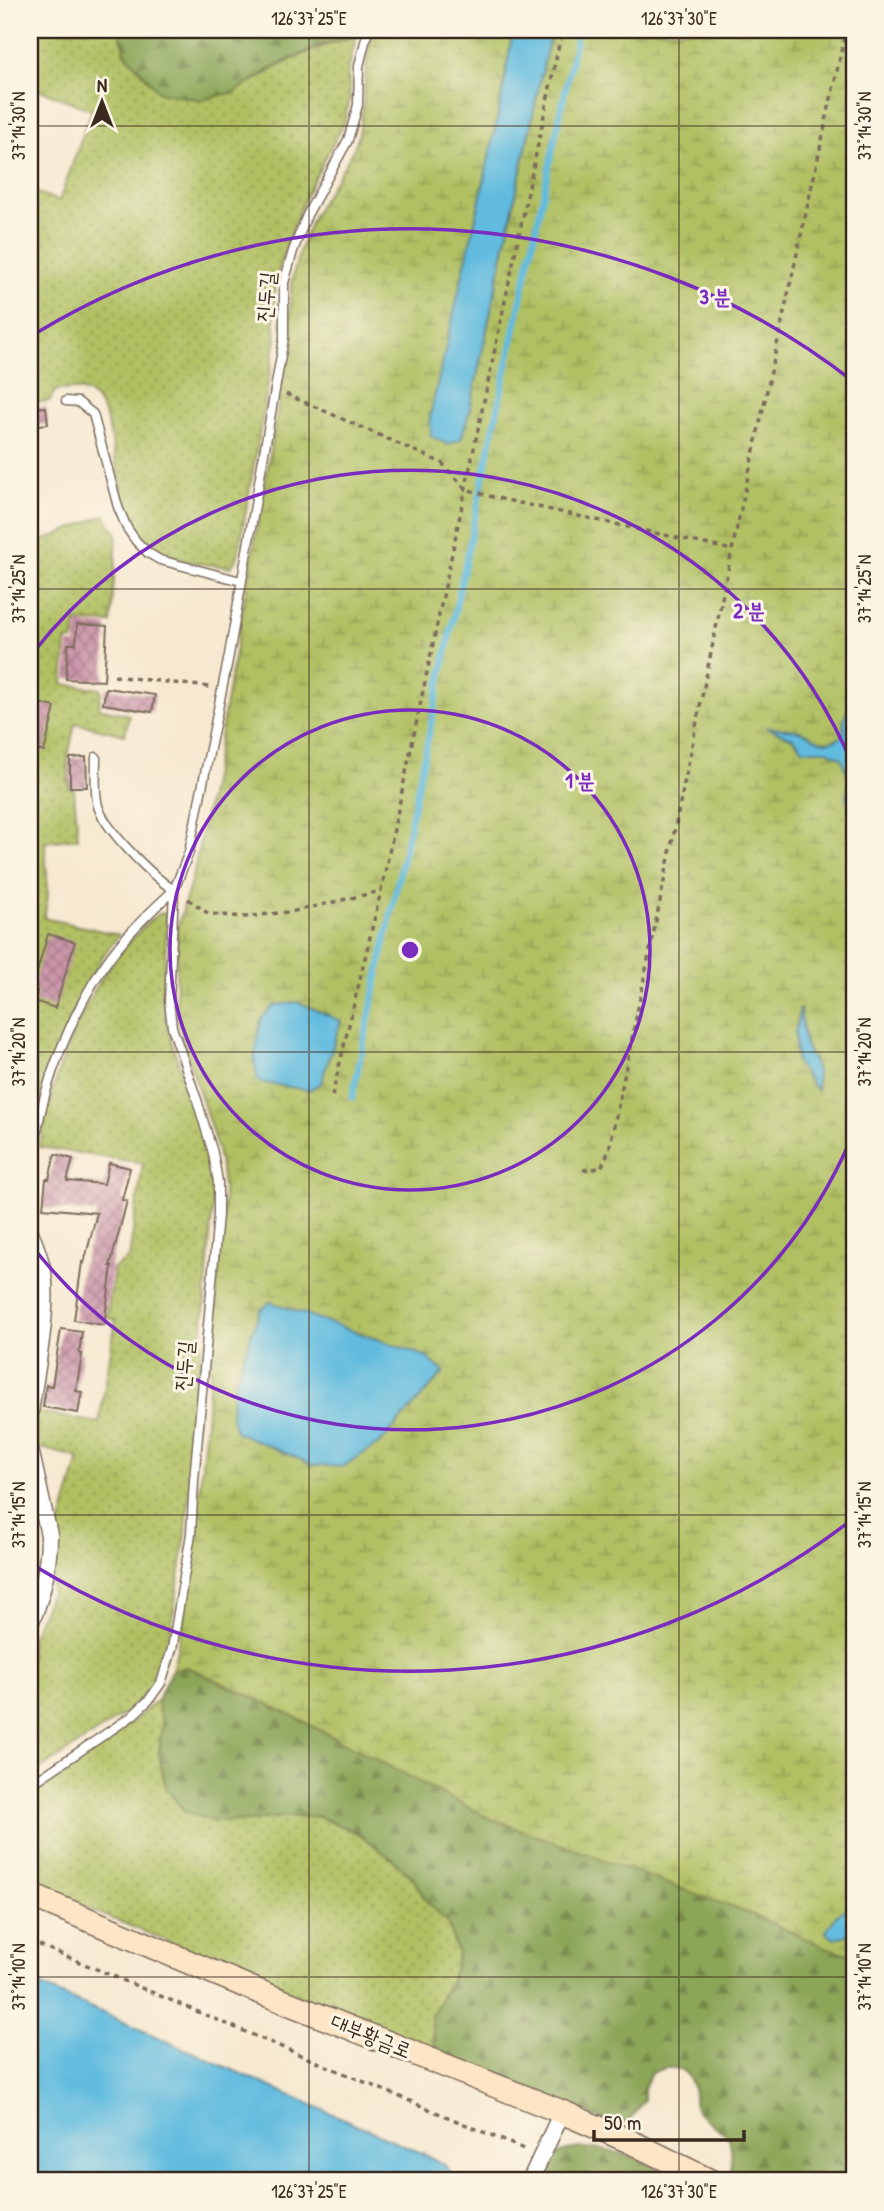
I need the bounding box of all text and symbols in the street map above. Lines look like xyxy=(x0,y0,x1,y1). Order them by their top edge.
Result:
text: 126°37'25"E xyxy=(271,6,347,31)
text: 126°37'30"E xyxy=(641,6,717,31)
north arrow xyxy=(66,66,136,136)
text: N xyxy=(97,72,107,98)
text: 37°14'30"N xyxy=(6,92,31,160)
text: 37°14'30"N xyxy=(852,92,877,160)
street label: 진두길 xyxy=(249,270,282,323)
text: 3 분 xyxy=(699,282,731,311)
text: 37°14'25"N xyxy=(6,555,31,623)
text: 37°14'25"N xyxy=(852,555,877,623)
text: 2 분 xyxy=(733,596,765,625)
text: 1 분 xyxy=(565,766,595,795)
centre of rings xyxy=(398,938,422,962)
text: 37°14'20"N xyxy=(6,1018,31,1086)
text: 37°14'20"N xyxy=(852,1018,877,1086)
street label: 진두길 xyxy=(167,1339,200,1392)
text: 37°14'15"N xyxy=(6,1482,31,1548)
text: 37°14'15"N xyxy=(852,1482,877,1548)
text: 37°14'10"N xyxy=(6,1943,31,2011)
text: 37°14'10"N xyxy=(852,1943,877,2011)
street label: 대부황금로 xyxy=(327,2006,416,2065)
scale bar xyxy=(594,2099,744,2143)
text: 50 m xyxy=(604,2108,641,2137)
text: 126°37'25"E xyxy=(271,2179,347,2204)
text: 126°37'30"E xyxy=(641,2179,717,2204)

